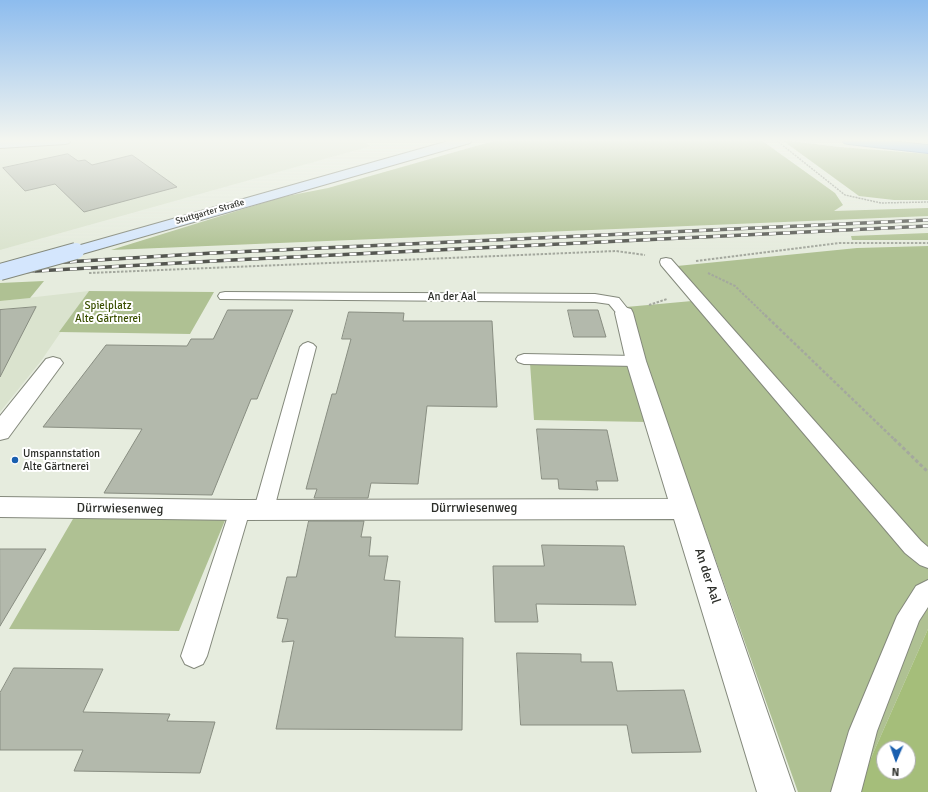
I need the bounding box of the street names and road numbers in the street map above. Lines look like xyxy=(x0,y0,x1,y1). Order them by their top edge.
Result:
street label: Stuttgarter Straße xyxy=(174,197,246,227)
street label: An der Aal xyxy=(428,290,476,304)
street label: Dürrwiesenweg xyxy=(77,500,163,518)
street label: Dürrwiesenweg xyxy=(431,501,517,517)
street label: An der Aal xyxy=(691,546,723,606)

